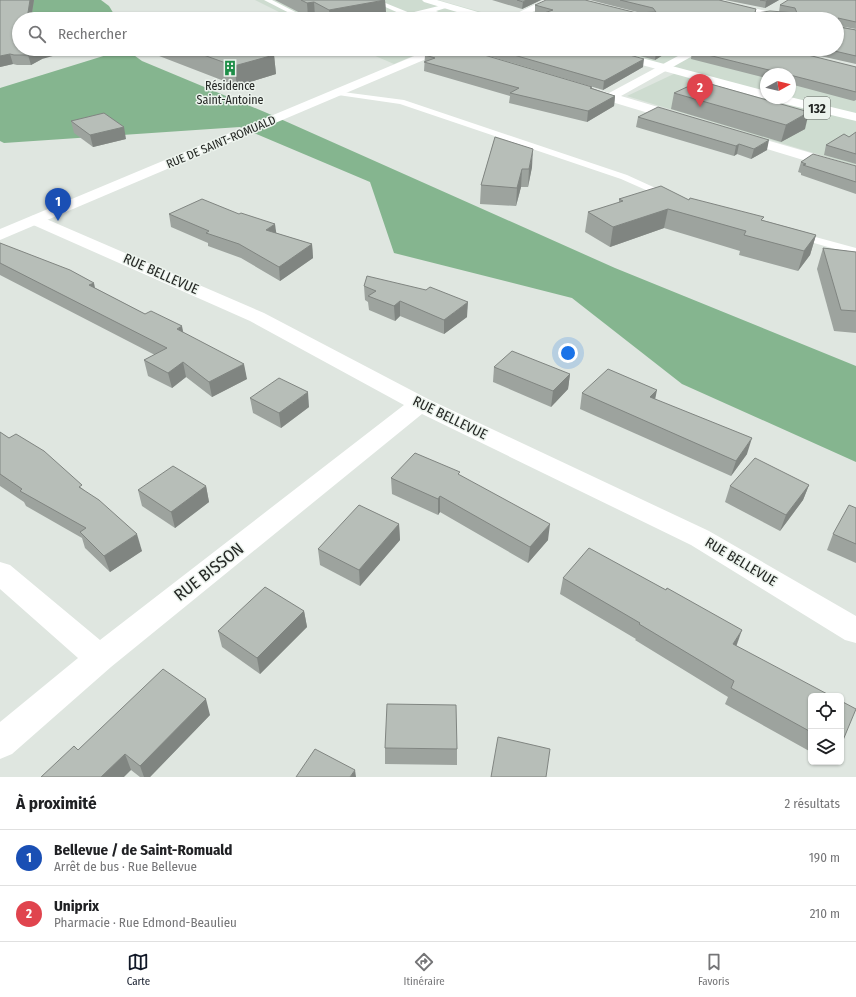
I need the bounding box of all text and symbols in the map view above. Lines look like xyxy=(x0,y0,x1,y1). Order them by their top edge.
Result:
search box xyxy=(12,12,844,56)
icon: search xyxy=(26,23,48,45)
text: Rechercher xyxy=(58,25,127,43)
building icon: Résidence Saint-Antoine xyxy=(221,59,239,77)
north arrow xyxy=(760,68,796,104)
pin: 2 xyxy=(687,74,713,107)
place label: Résidence Saint-Antoine xyxy=(197,79,264,107)
road number: 132 xyxy=(804,97,830,119)
street label: RUE DE SAINT-ROMUALD xyxy=(164,113,278,171)
pin: 1 xyxy=(45,188,71,221)
street label: RUE BELLEVUE xyxy=(121,250,202,298)
your location xyxy=(558,343,578,363)
street label: RUE BELLEVUE xyxy=(410,393,490,444)
street label: RUE BELLEVUE xyxy=(702,534,780,590)
street label: RUE BISSON xyxy=(170,538,248,606)
map controls xyxy=(808,693,844,765)
button: locate xyxy=(808,693,844,729)
button: layers xyxy=(808,729,844,765)
text: À proximité xyxy=(16,793,97,814)
text: 2 résultats xyxy=(785,796,840,811)
text: Bellevue / de Saint-Romuald xyxy=(54,841,232,859)
text: 1 xyxy=(26,850,32,865)
text: 190 m xyxy=(809,850,840,865)
text: Arrêt de bus · Rue Bellevue xyxy=(54,859,197,874)
text: Uniprix xyxy=(54,897,99,915)
text: 2 xyxy=(26,906,32,921)
text: 210 m xyxy=(810,906,840,921)
text: Pharmacie · Rue Edmond-Beaulieu xyxy=(54,915,237,930)
tab: Carte xyxy=(127,951,150,988)
tab: Itinéraire xyxy=(404,951,445,988)
tab: Favoris xyxy=(698,951,729,988)

